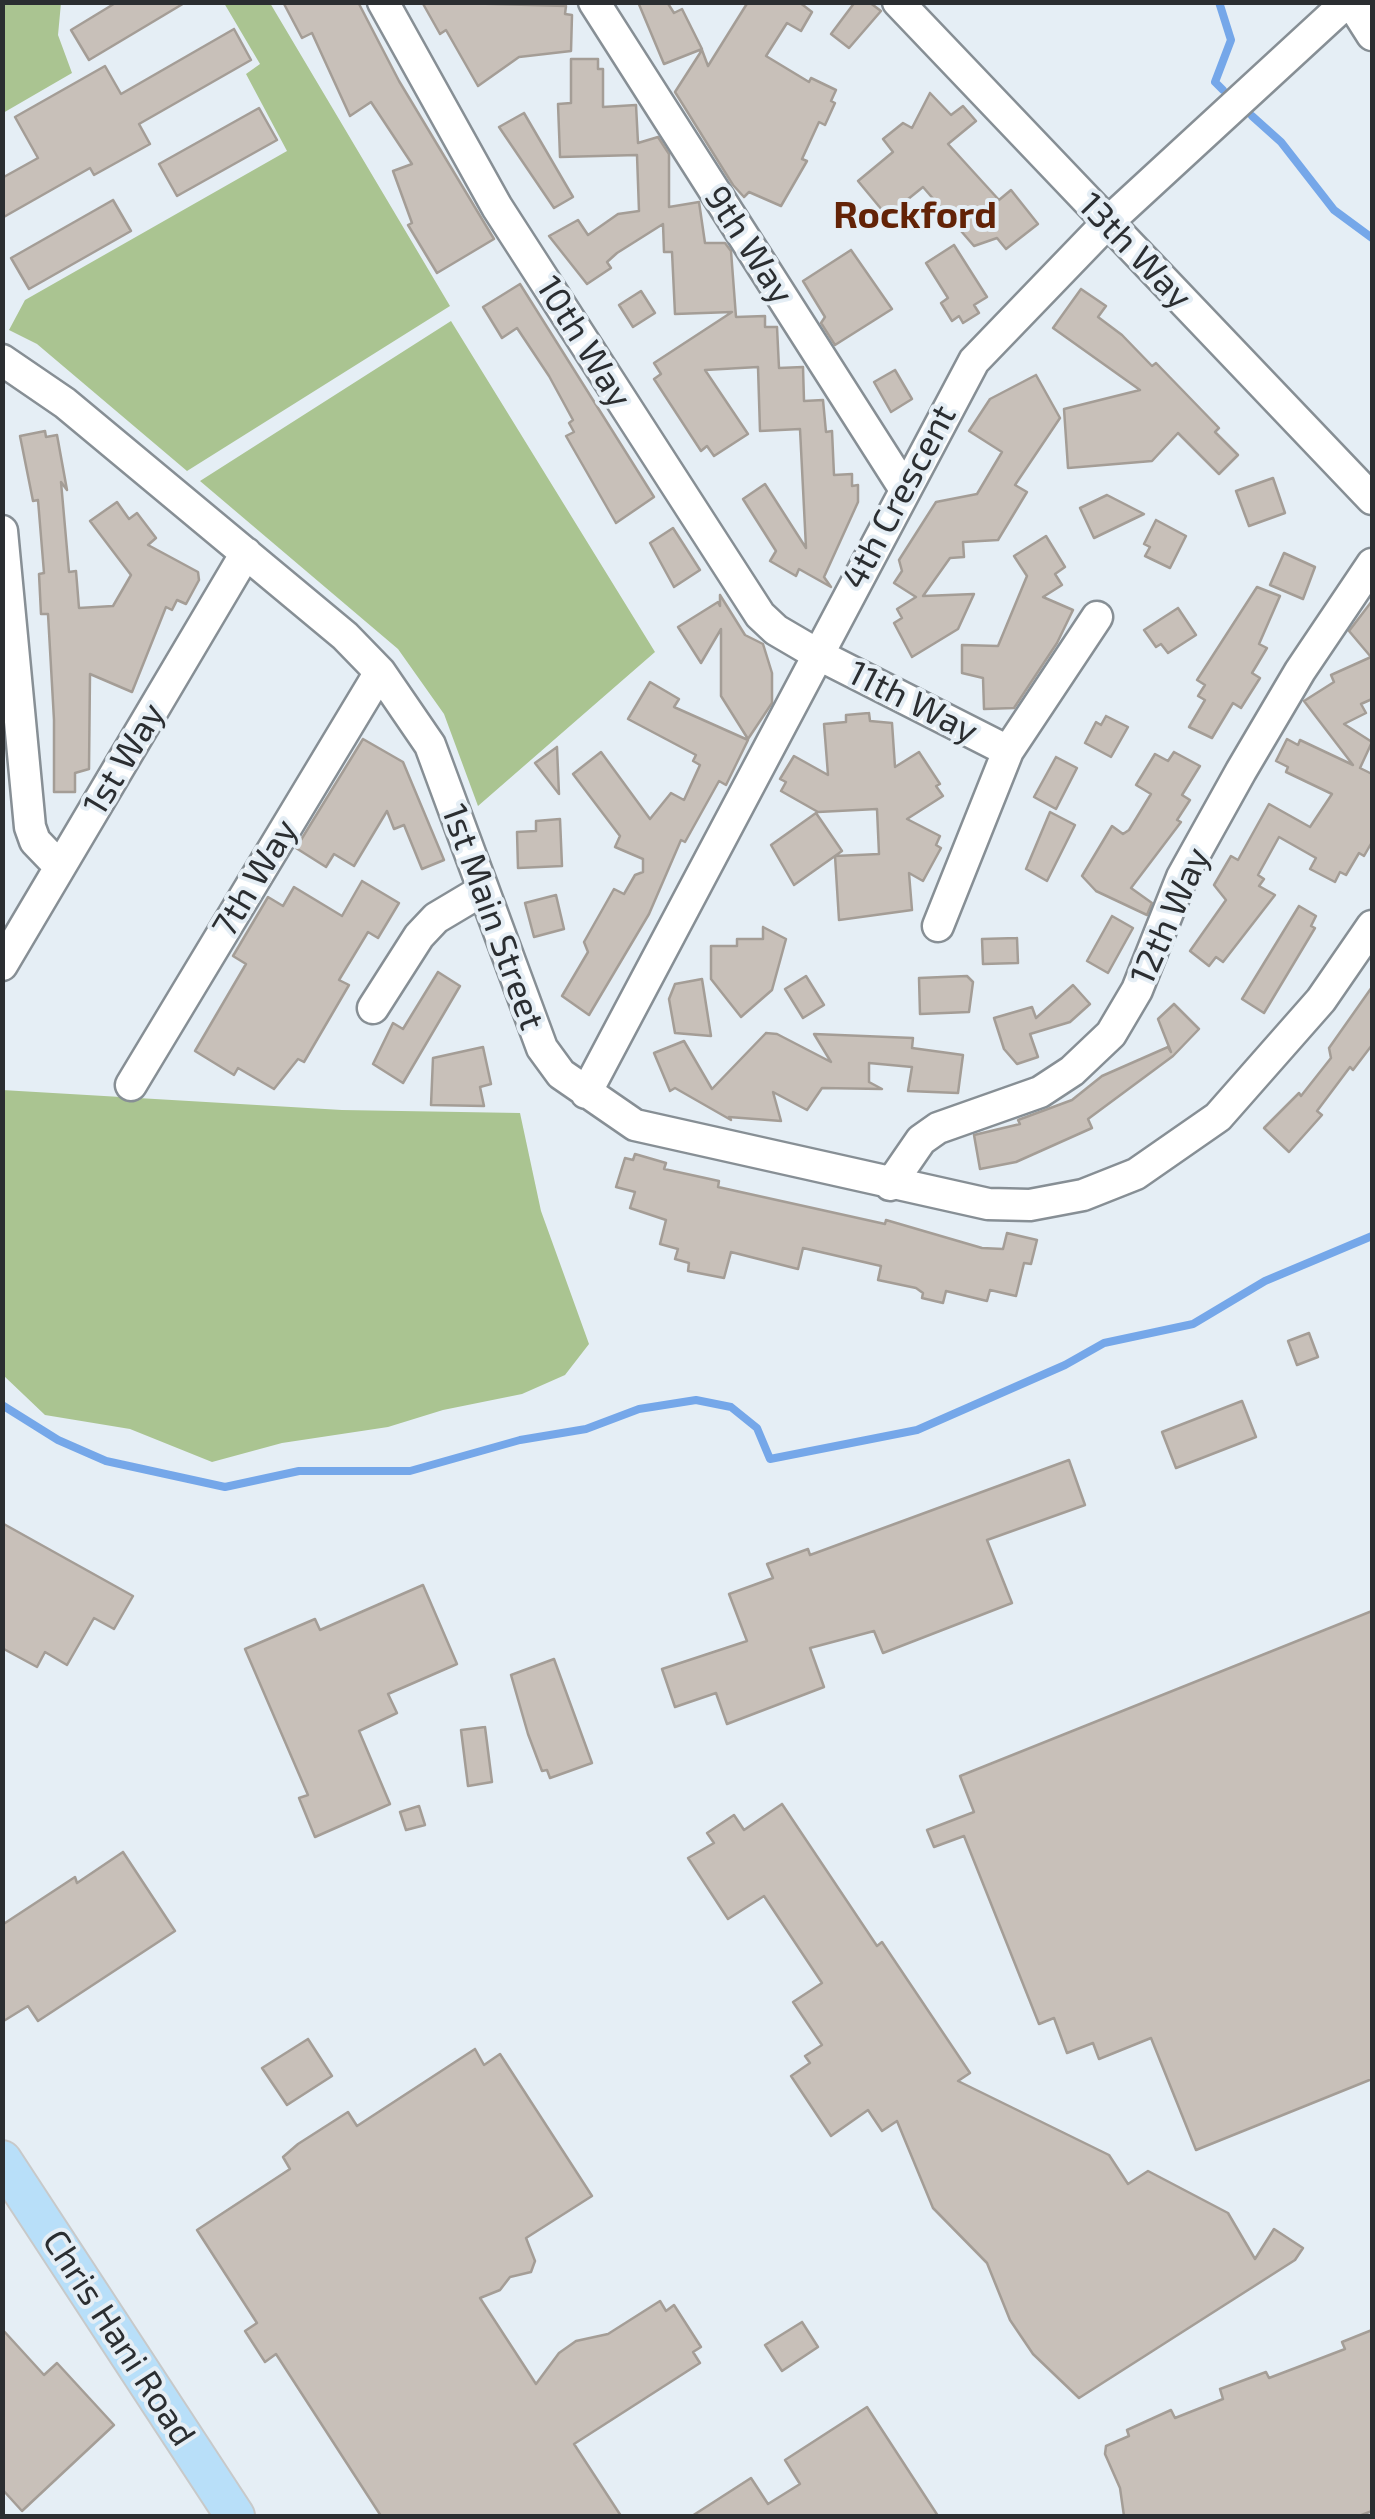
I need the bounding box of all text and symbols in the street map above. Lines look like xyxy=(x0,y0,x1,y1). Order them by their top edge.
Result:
street label: 9th Way xyxy=(695,178,803,312)
street label: 13th Way xyxy=(1069,184,1201,318)
district label: Rockford xyxy=(833,192,997,238)
street label: 10th Way xyxy=(527,269,641,415)
street label: 4th Crescent xyxy=(833,398,965,596)
street label: 11th Way xyxy=(841,652,985,752)
street label: 1st Way xyxy=(74,695,174,823)
street label: 1st Main Street xyxy=(433,799,553,1035)
street label: 7th Way xyxy=(204,812,306,944)
street label: 12th Way xyxy=(1121,841,1219,991)
street label: Chris Hani Road xyxy=(34,2222,204,2454)

